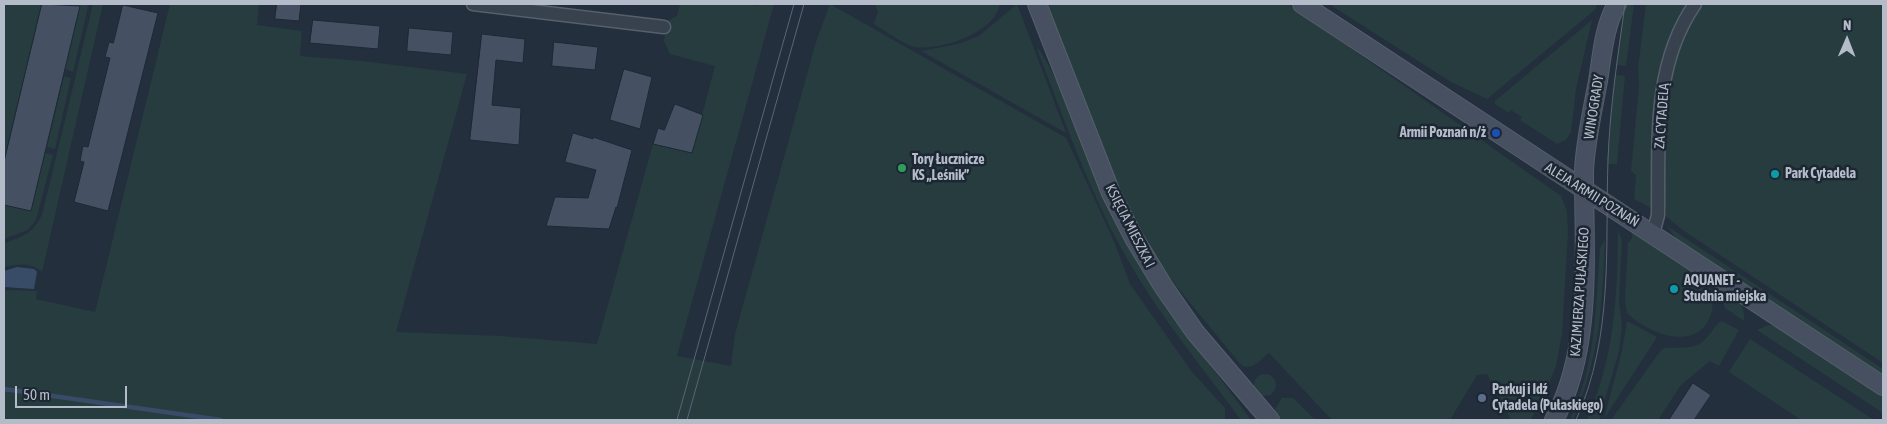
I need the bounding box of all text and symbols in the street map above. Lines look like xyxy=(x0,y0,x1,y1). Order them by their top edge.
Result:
north arrow xyxy=(1822,15,1872,65)
text: N xyxy=(1843,17,1852,33)
street label: WINOGRADY xyxy=(1581,74,1607,140)
street label: ZA CYTADELĄ xyxy=(1651,82,1673,150)
place label: Armii Poznań n/ż xyxy=(1400,125,1486,141)
marker: Armii Poznań n/ż xyxy=(1490,127,1502,139)
place label: Tory Łucznicze KS „Leśnik” xyxy=(912,152,985,184)
street label: ALEJA ARMII POZNAŃ xyxy=(1542,159,1642,231)
marker: Tory Łucznicze KS „Leśnik” xyxy=(896,162,908,174)
place label: Park Cytadela xyxy=(1785,166,1856,182)
marker: Park Cytadela xyxy=(1769,168,1781,180)
street label: KSIĘCIA MIESZKA I xyxy=(1102,182,1158,270)
street label: KAZIMIERZA PUŁASKIEGO xyxy=(1567,227,1593,357)
place label: AQUANET - Studnia miejska xyxy=(1684,273,1766,306)
marker: AQUANET - Studnia miejska xyxy=(1668,283,1680,295)
scale bar xyxy=(18,376,130,408)
place label: Parkuj i Idź Cytadela (Pułaskiego) xyxy=(1492,382,1603,414)
text: 50 m xyxy=(23,386,50,403)
marker: Parkuj i Idź Cytadela (Pułaskiego) xyxy=(1476,392,1488,404)

